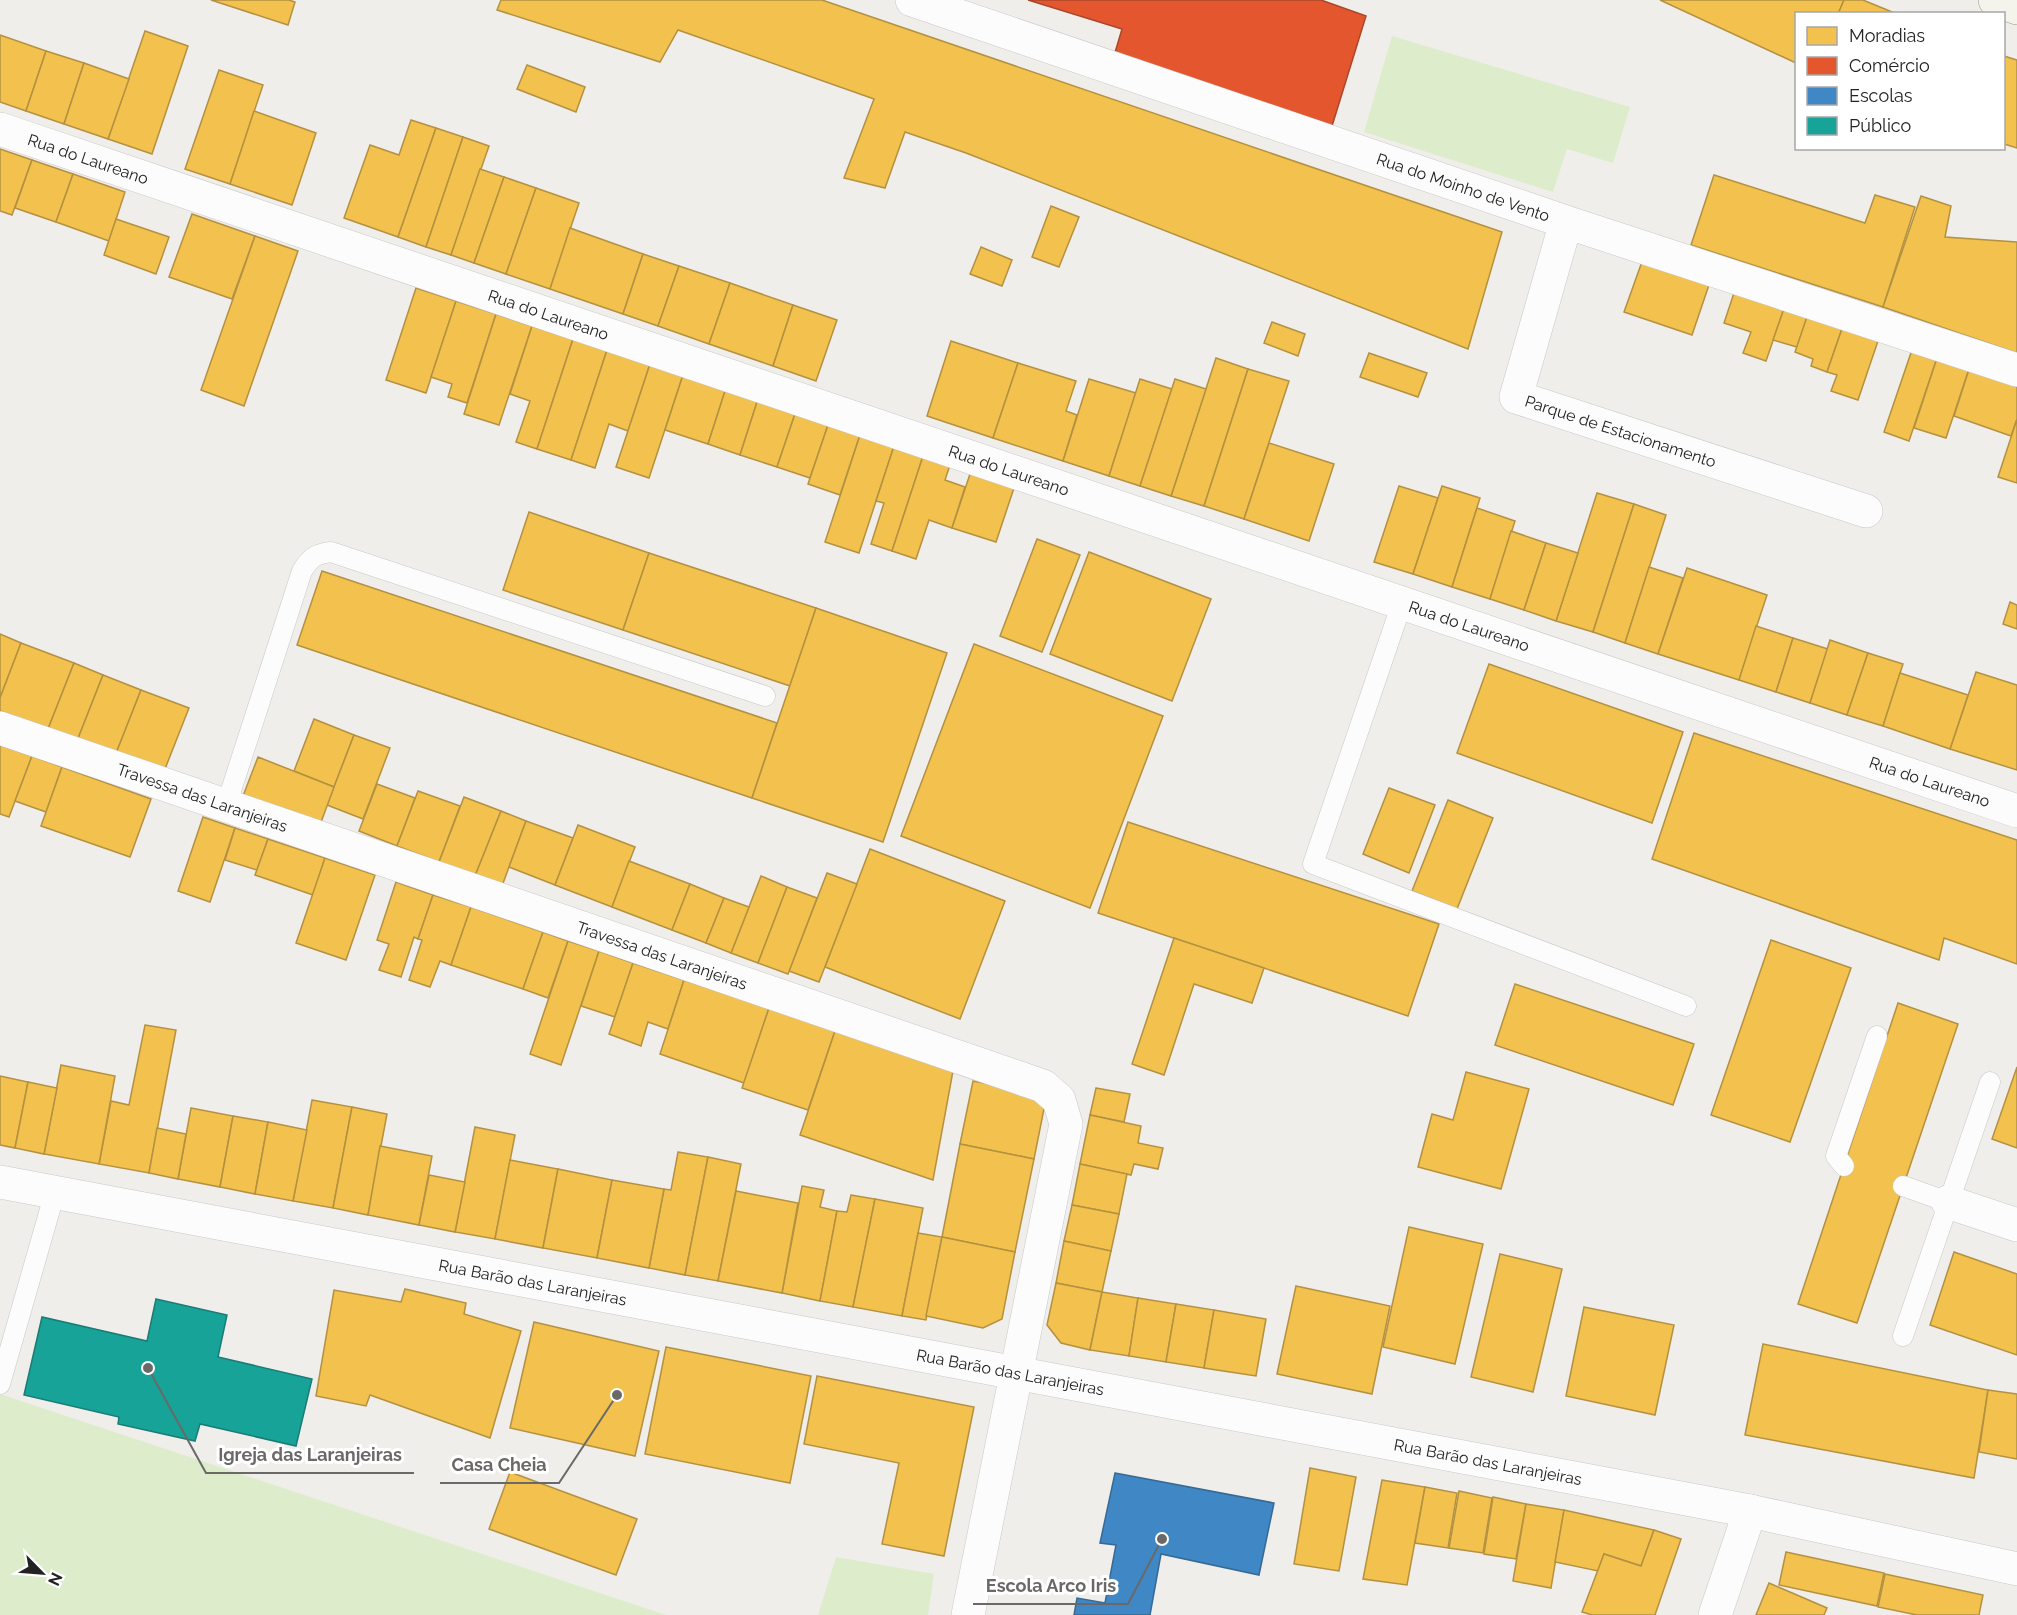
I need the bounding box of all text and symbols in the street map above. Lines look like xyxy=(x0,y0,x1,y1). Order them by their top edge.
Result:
legend xyxy=(1795,12,2005,150)
text: Moradias xyxy=(1849,25,1925,46)
text: Comércio xyxy=(1849,55,1930,76)
text: Escolas xyxy=(1849,85,1913,106)
text: Público xyxy=(1849,115,1912,136)
street label: Rua do Laureano xyxy=(25,130,151,188)
street label: Rua do Moinho de Vento xyxy=(1374,149,1552,225)
street label: Rua do Laureano xyxy=(486,285,611,344)
street label: Parque de Estacionamento xyxy=(1523,391,1719,471)
street label: Rua do Laureano xyxy=(946,441,1072,499)
street label: Rua do Laureano xyxy=(1406,597,1532,655)
street label: Rua do Laureano xyxy=(1867,752,1992,811)
street label: Travessa das Laranjeiras xyxy=(115,759,290,836)
street label: Travessa das Laranjeiras xyxy=(574,917,750,993)
street label: Rua Barão das Laranjeiras xyxy=(437,1255,628,1309)
street label: Rua Barão das Laranjeiras xyxy=(915,1345,1106,1399)
street label: Rua Barão das Laranjeiras xyxy=(1392,1435,1584,1489)
callout: Igreja das Laranjeiras xyxy=(206,1437,414,1473)
text: Igreja das Laranjeiras xyxy=(218,1444,402,1465)
callout: Casa Cheia xyxy=(440,1447,559,1483)
text: Casa Cheia xyxy=(451,1454,547,1475)
north arrow xyxy=(12,1543,72,1603)
callout: Escola Arco Iris xyxy=(973,1568,1128,1604)
text: N xyxy=(44,1570,66,1589)
text: Escola Arco Iris xyxy=(986,1575,1116,1596)

